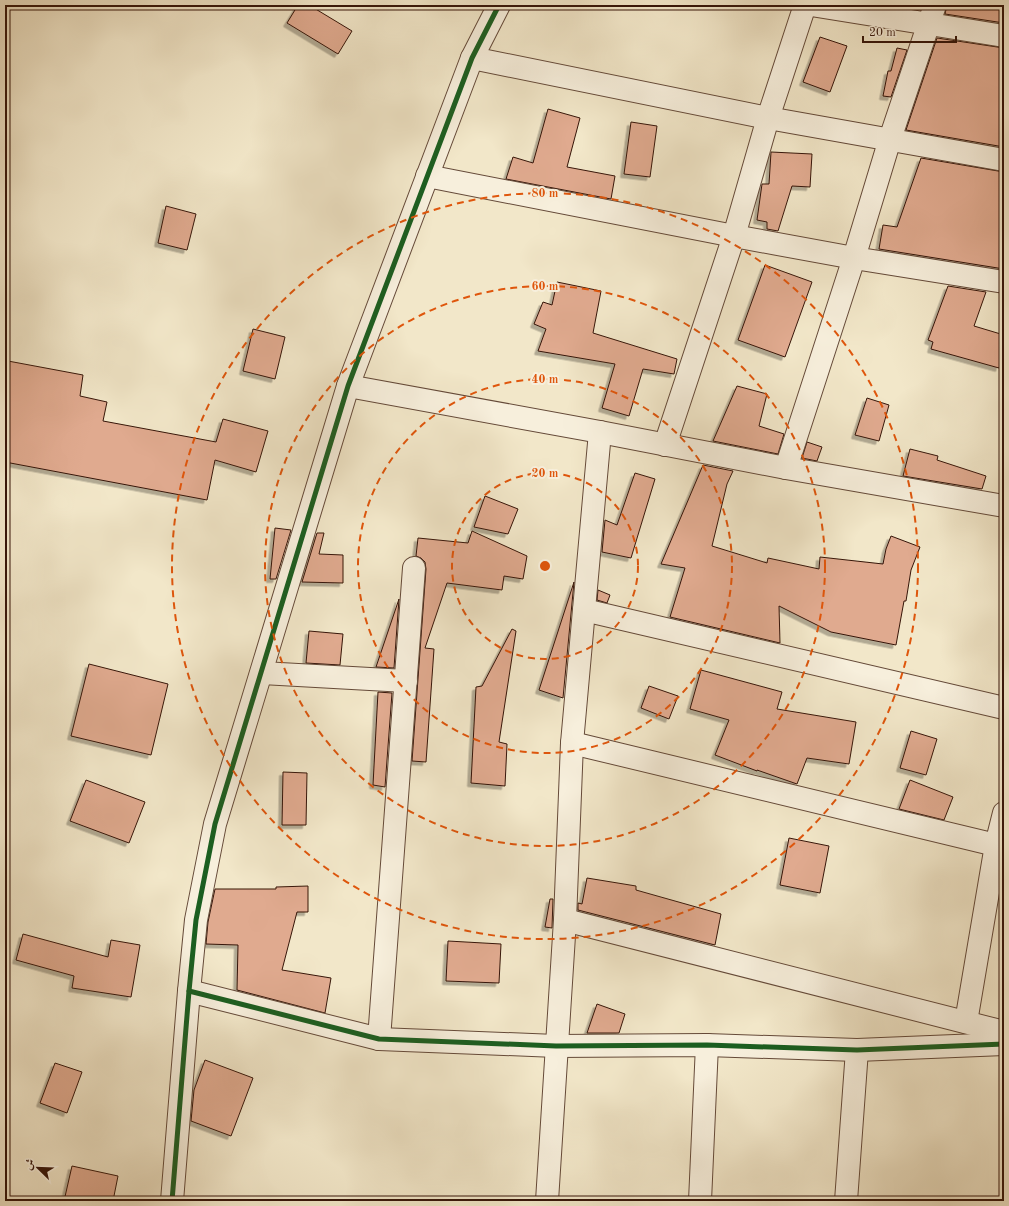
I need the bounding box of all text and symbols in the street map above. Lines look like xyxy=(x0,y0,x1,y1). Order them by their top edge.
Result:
scale bar xyxy=(863,18,956,44)
text: 20 m xyxy=(869,27,896,39)
text: 80 m xyxy=(532,188,559,200)
text: 60 m xyxy=(532,281,559,293)
text: 40 m xyxy=(532,374,559,386)
text: 20 m xyxy=(532,468,559,480)
centre of rings xyxy=(538,559,552,573)
north arrow xyxy=(18,1148,58,1188)
text: ش xyxy=(23,1157,37,1172)

